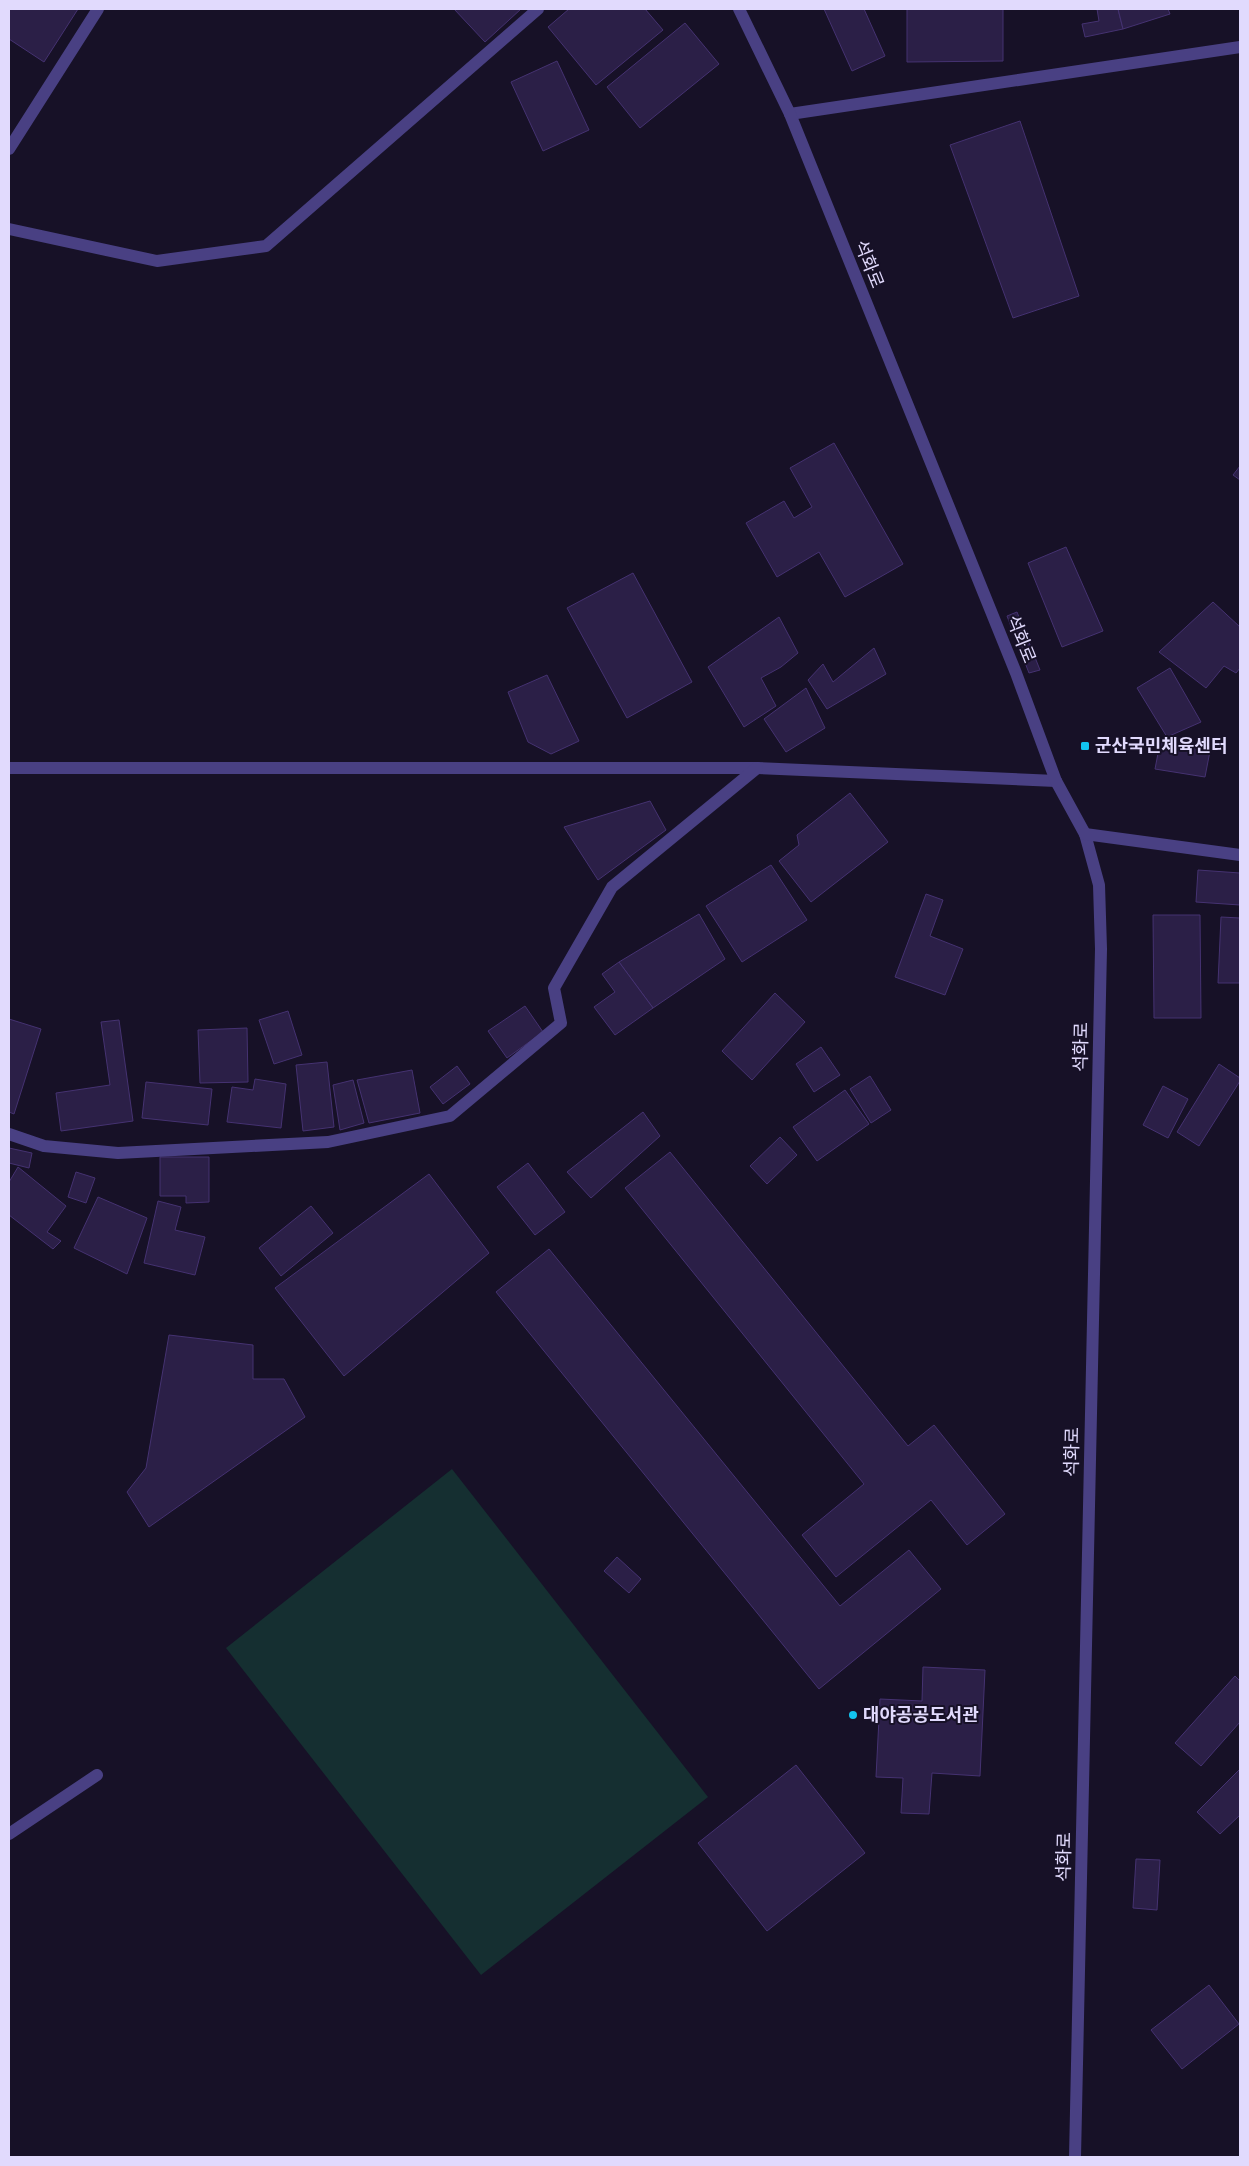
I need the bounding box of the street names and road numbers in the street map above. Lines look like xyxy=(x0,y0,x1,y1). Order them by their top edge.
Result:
street label: 석화로 xyxy=(849,236,889,291)
street label: 석화로 xyxy=(1001,611,1041,666)
street label: 석화로 xyxy=(1069,1022,1092,1072)
street label: 석화로 xyxy=(1060,1427,1083,1477)
street label: 석화로 xyxy=(1052,1832,1075,1882)

